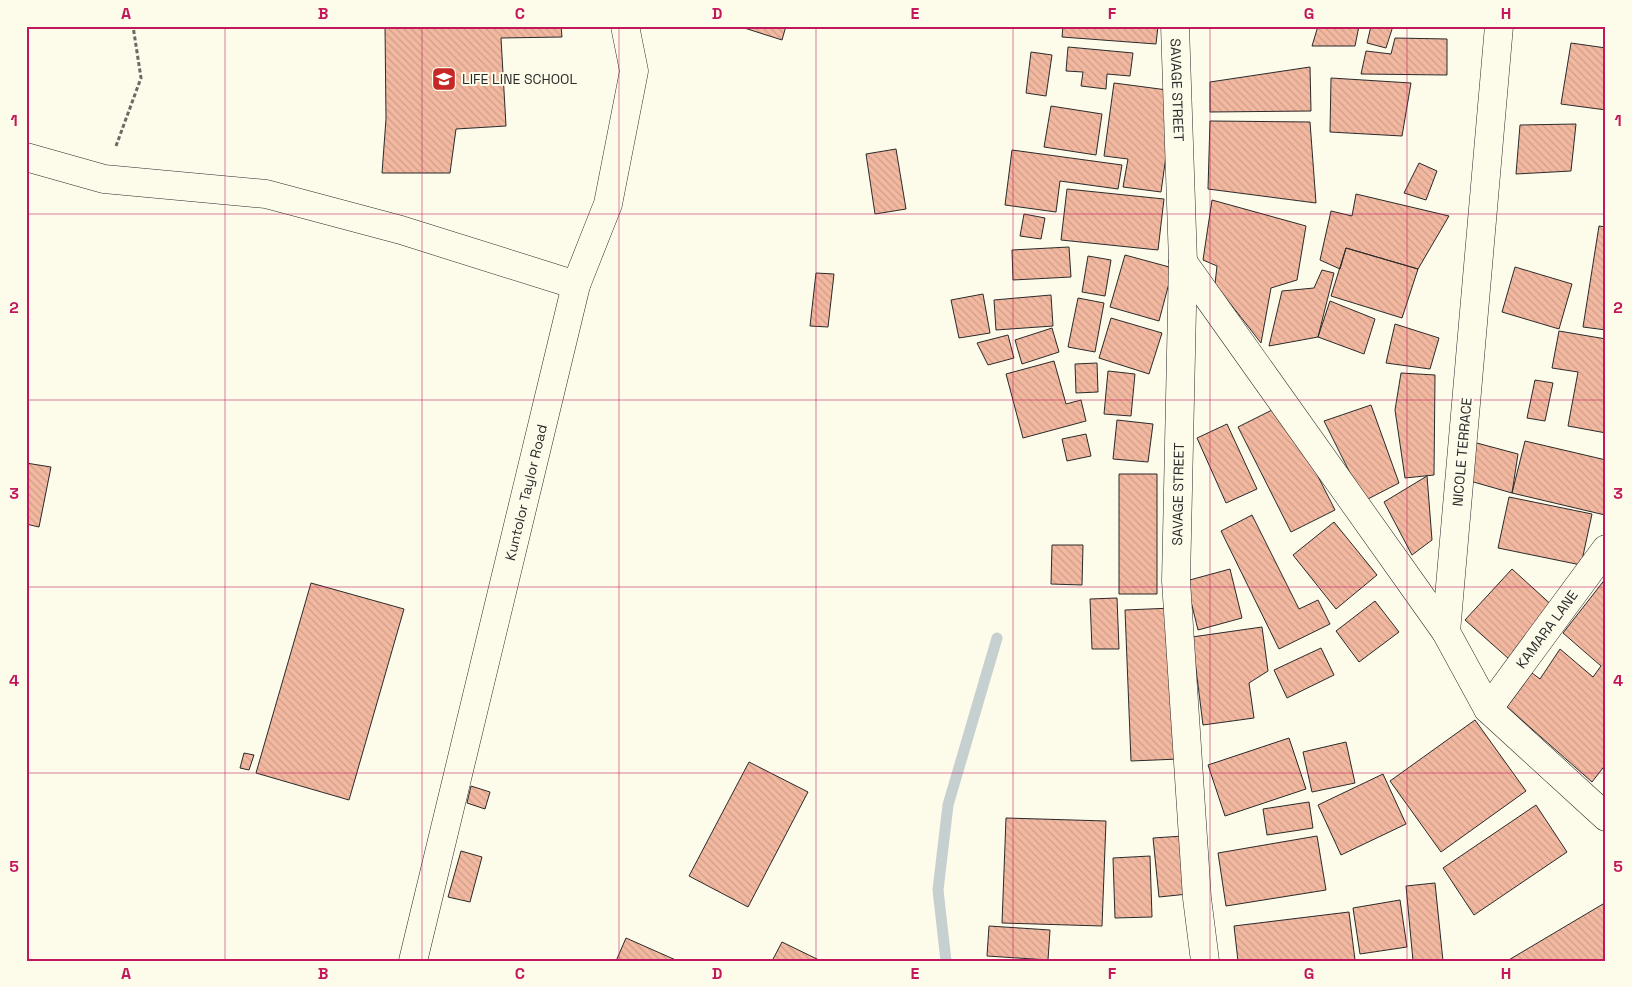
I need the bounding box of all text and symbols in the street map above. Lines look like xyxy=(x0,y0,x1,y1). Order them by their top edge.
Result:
text: A xyxy=(121,3,131,24)
text: B xyxy=(318,3,328,24)
text: C xyxy=(515,3,525,24)
text: D xyxy=(712,3,722,24)
text: E xyxy=(911,3,920,24)
text: F xyxy=(1108,3,1117,24)
text: G xyxy=(1304,3,1314,24)
text: H xyxy=(1501,3,1511,24)
street label: SAVAGE STREET xyxy=(1166,38,1188,142)
school or university icon: LIFE LINE SCHOOL xyxy=(431,66,457,92)
place label: LIFE LINE SCHOOL xyxy=(462,70,577,88)
text: 1 xyxy=(10,110,18,131)
text: 1 xyxy=(1614,110,1622,131)
text: 2 xyxy=(9,297,19,318)
text: 2 xyxy=(1613,297,1623,318)
street label: NICOLE TERRACE xyxy=(1448,397,1476,507)
street label: Kuntolor Taylor Road xyxy=(501,422,551,562)
street label: SAVAGE STREET xyxy=(1168,442,1188,546)
text: 3 xyxy=(9,483,19,504)
text: 3 xyxy=(1613,483,1623,504)
street label: KAMARA LANE xyxy=(1512,586,1582,672)
text: 4 xyxy=(9,670,19,691)
text: 4 xyxy=(1613,670,1623,691)
text: 5 xyxy=(9,856,19,877)
text: 5 xyxy=(1613,856,1623,877)
text: A xyxy=(121,963,131,984)
text: B xyxy=(318,963,328,984)
text: C xyxy=(515,963,525,984)
text: D xyxy=(712,963,722,984)
text: E xyxy=(911,963,920,984)
text: F xyxy=(1108,963,1117,984)
text: G xyxy=(1304,963,1314,984)
text: H xyxy=(1501,963,1511,984)

